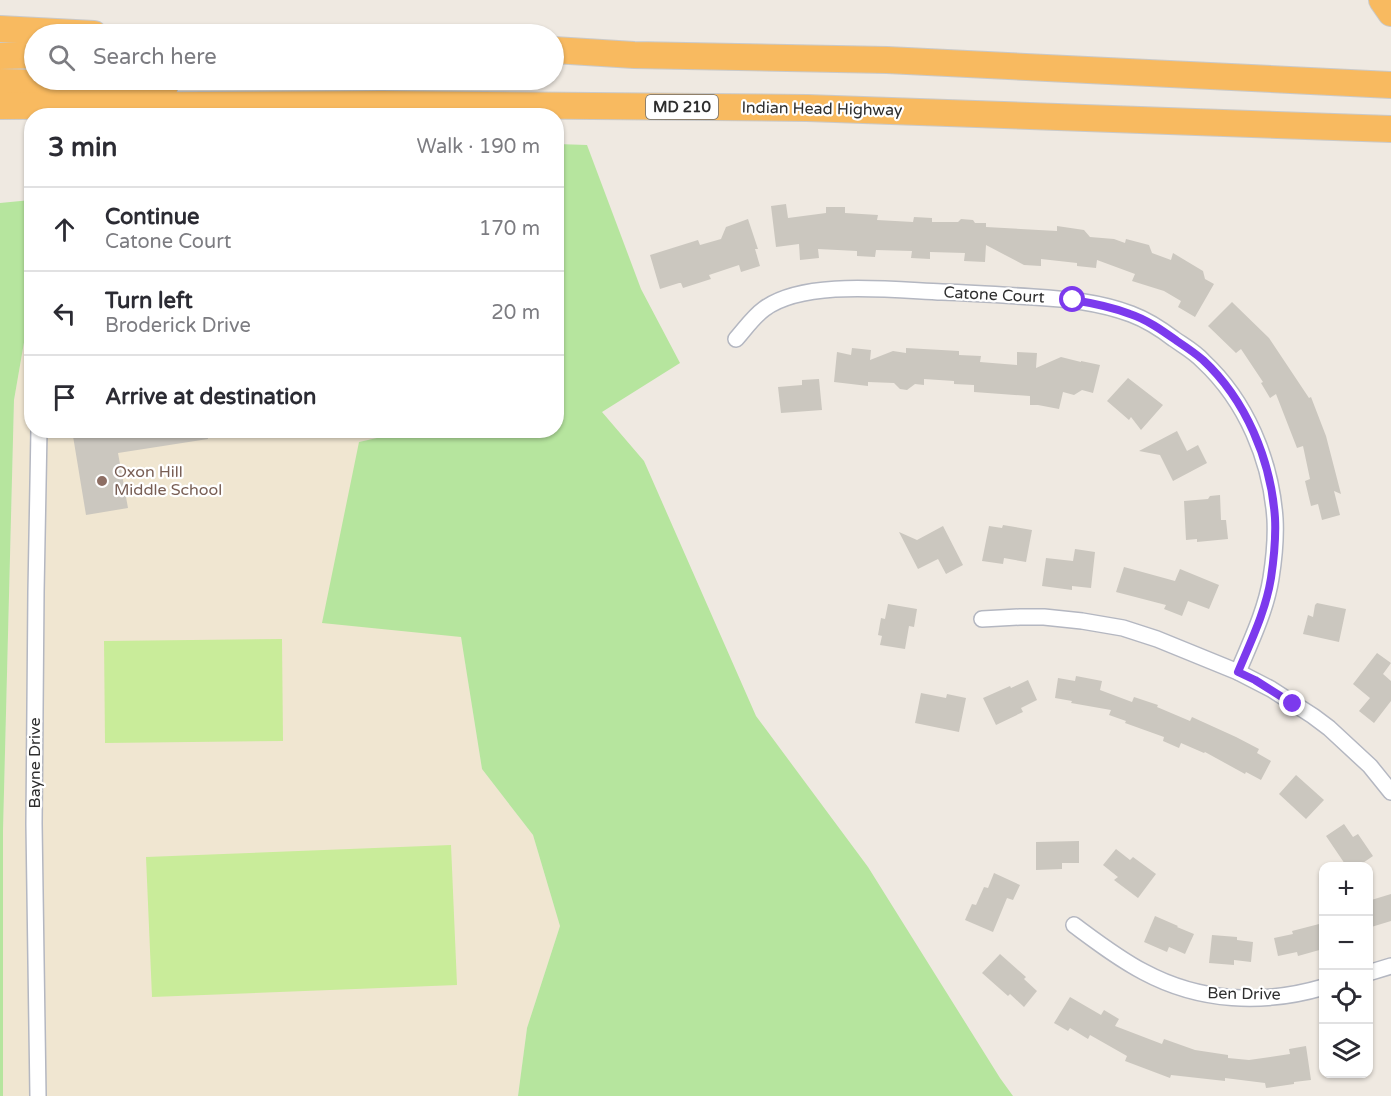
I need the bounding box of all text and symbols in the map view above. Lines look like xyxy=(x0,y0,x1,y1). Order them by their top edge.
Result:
search box xyxy=(24,24,564,90)
icon: search xyxy=(45,41,78,74)
text: Search here xyxy=(93,44,217,70)
road number: MD 210 xyxy=(646,95,718,119)
street label: Indian Head Highway xyxy=(741,98,903,120)
text: 3 min xyxy=(48,132,117,163)
text: Walk · 190 m xyxy=(417,135,540,159)
text: Continue xyxy=(105,204,200,230)
icon: ahead xyxy=(48,213,81,246)
text: 170 m xyxy=(479,217,540,241)
text: Catone Court xyxy=(105,230,231,254)
street label: Catone Court xyxy=(943,282,1045,308)
route start xyxy=(1059,286,1085,312)
text: Turn left xyxy=(105,288,193,314)
icon: left xyxy=(48,297,81,330)
text: 20 m xyxy=(491,301,540,325)
text: Broderick Drive xyxy=(105,314,251,338)
icon: arrive xyxy=(48,381,81,414)
text: Arrive at destination xyxy=(105,384,316,410)
place label: Oxon Hill Middle School xyxy=(114,462,222,500)
marker: Oxon Hill Middle School xyxy=(95,474,109,488)
route end xyxy=(1279,690,1305,716)
street label: Bayne Drive xyxy=(25,718,45,808)
map controls xyxy=(1319,862,1373,1078)
button: + xyxy=(1319,862,1373,916)
button: − xyxy=(1319,916,1373,970)
button: locate xyxy=(1319,970,1373,1024)
street label: Ben Drive xyxy=(1207,983,1281,1005)
button: layers xyxy=(1319,1024,1373,1078)

